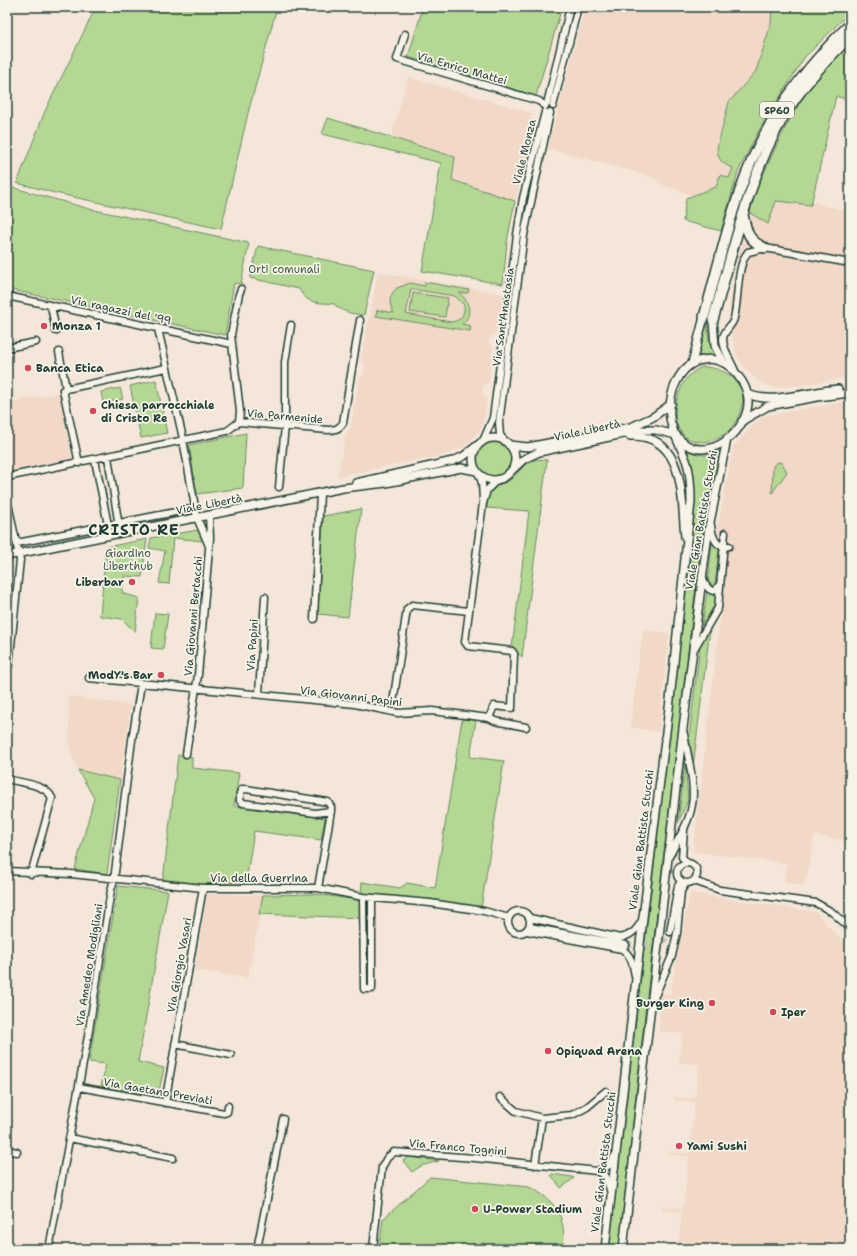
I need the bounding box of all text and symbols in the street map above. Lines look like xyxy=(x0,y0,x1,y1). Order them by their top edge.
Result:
street label: Via Enrico Mattei xyxy=(415,48,509,89)
road number: SP60 xyxy=(760,102,794,118)
street label: Viale Monza xyxy=(509,118,540,187)
park label: Orti comunali xyxy=(248,262,320,277)
street label: Via Sant'Anastasia xyxy=(489,266,518,367)
street label: Via ragazzi del '99 xyxy=(69,292,173,329)
place label: Monza 1 xyxy=(52,319,101,334)
marker: Monza 1 xyxy=(39,321,49,331)
place label: Banca Etica xyxy=(36,361,104,376)
marker: Banca Etica xyxy=(23,363,33,373)
place label: Chiesa parrocchiale di Cristo Re xyxy=(101,398,215,426)
marker: Chiesa parrocchiale di Cristo Re xyxy=(88,406,98,416)
street label: Via Parmenide xyxy=(246,406,324,427)
street label: Viale Libertà xyxy=(552,416,622,445)
street label: Viale Gian Battista Stucchi xyxy=(682,449,721,591)
street label: Viale Libertà xyxy=(174,491,244,518)
district label: CRISTO RE xyxy=(88,520,180,540)
park label: Giardino Liberthub xyxy=(103,546,153,574)
street label: Via Giovanni Bertacchi xyxy=(181,555,206,677)
place label: Liberbar xyxy=(76,575,124,590)
marker: Liberbar xyxy=(127,577,137,587)
street label: Via Papini xyxy=(243,618,262,672)
place label: ModY's Bar xyxy=(88,668,153,683)
marker: ModY's Bar xyxy=(156,670,166,680)
street label: Via Giovanni Papini xyxy=(299,683,403,710)
street label: Viale Gian Battista Stucchi xyxy=(625,769,658,911)
street label: Via della Guerrina xyxy=(210,871,308,886)
street label: Via Amedeo Modigliani xyxy=(72,903,107,1028)
street label: Via Giorgio Vasari xyxy=(164,916,195,1014)
place label: Burger King xyxy=(636,996,704,1011)
marker: Burger King xyxy=(707,998,717,1008)
place label: Iper xyxy=(781,1005,806,1020)
marker: Iper xyxy=(768,1007,778,1017)
place label: Opiquad Arena xyxy=(556,1044,643,1059)
marker: Opiquad Arena xyxy=(543,1046,553,1056)
street label: Via Gaetano Previati xyxy=(102,1075,214,1108)
street label: Viale Gian Battista Stucchi xyxy=(587,1091,620,1233)
street label: Via Franco Tognini xyxy=(408,1136,508,1159)
place label: Yami Sushi xyxy=(687,1139,747,1154)
marker: Yami Sushi xyxy=(674,1141,684,1151)
place label: U-Power Stadium xyxy=(483,1202,582,1217)
marker: U-Power Stadium xyxy=(470,1204,480,1214)

